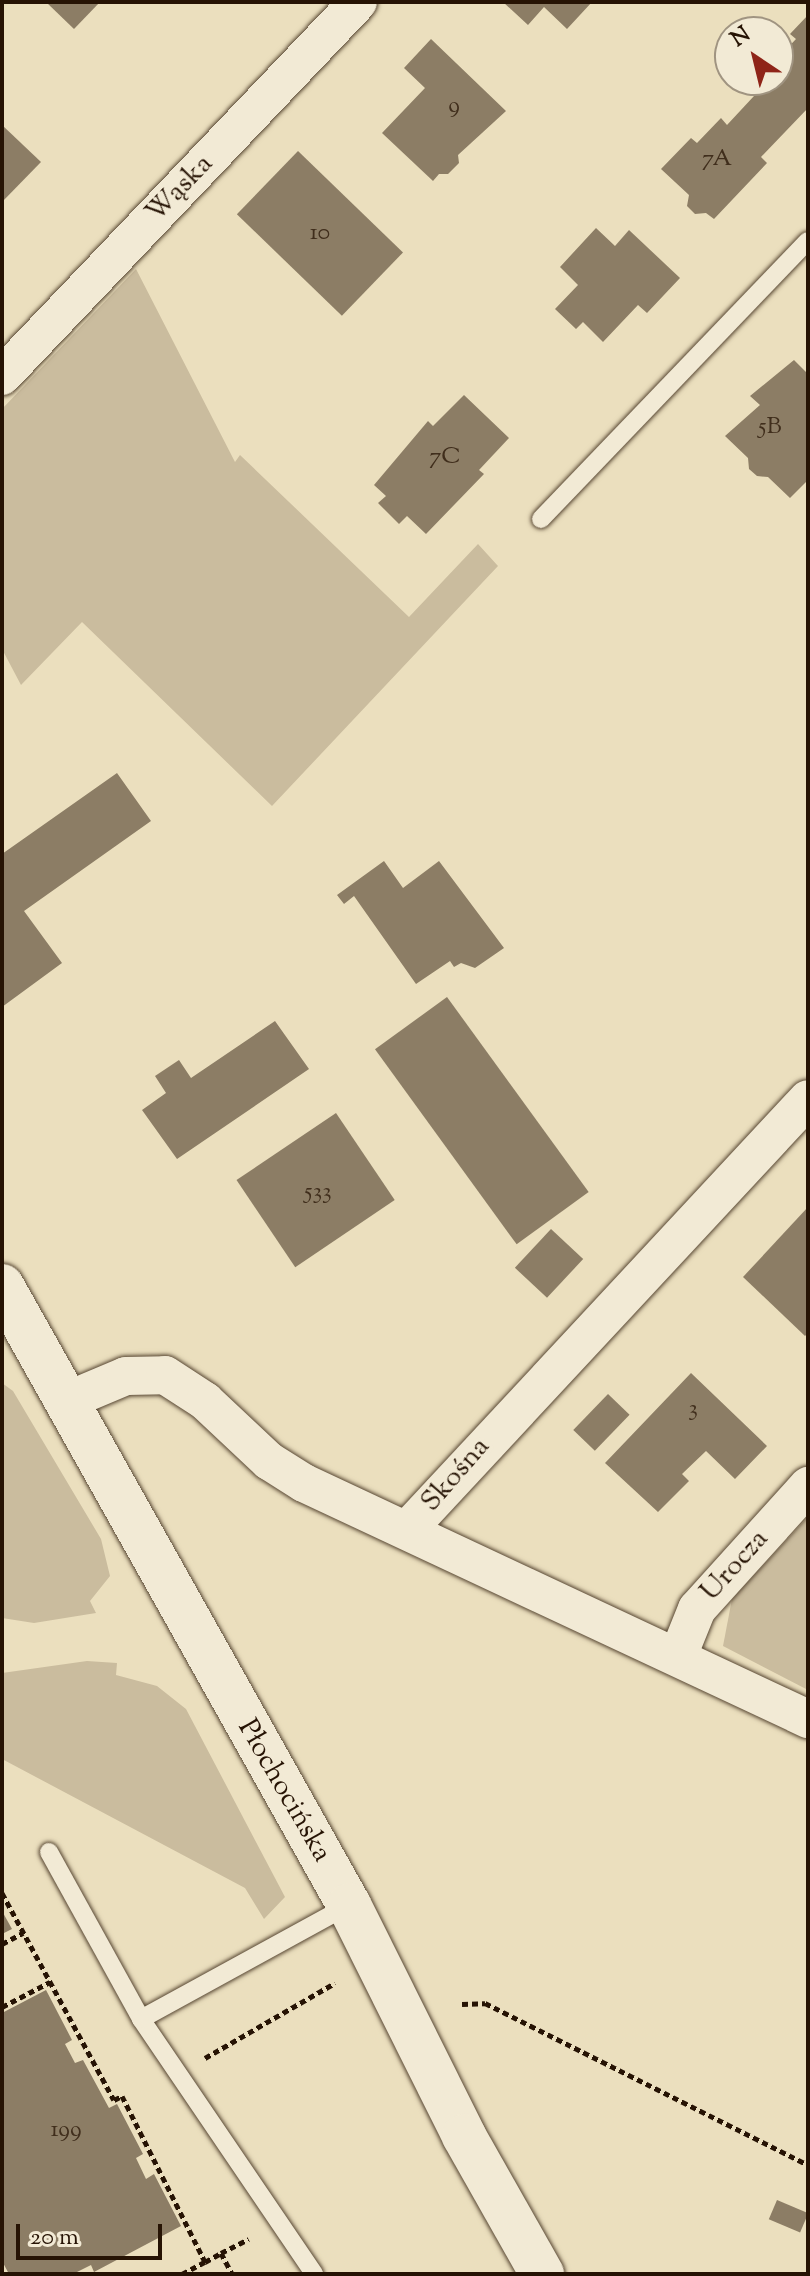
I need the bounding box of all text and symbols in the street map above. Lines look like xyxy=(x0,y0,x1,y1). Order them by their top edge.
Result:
north arrow xyxy=(714,16,794,96)
text: N xyxy=(725,20,758,56)
house number: 9 xyxy=(448,93,460,121)
house number: 7A xyxy=(702,146,732,174)
street label: Wąska xyxy=(140,148,220,230)
house number: 10 xyxy=(310,220,330,248)
house number: 5B xyxy=(758,414,782,442)
house number: 7C xyxy=(429,444,461,472)
house number: 533 xyxy=(304,1179,332,1207)
house number: 3 xyxy=(688,1396,698,1424)
street label: Skośna xyxy=(415,1431,497,1519)
street label: Urocza xyxy=(694,1523,776,1609)
street label: Płochocińska xyxy=(230,1714,338,1868)
house number: 199 xyxy=(50,2117,82,2145)
scale bar xyxy=(20,2208,166,2258)
text: 20 m xyxy=(30,2221,79,2255)

